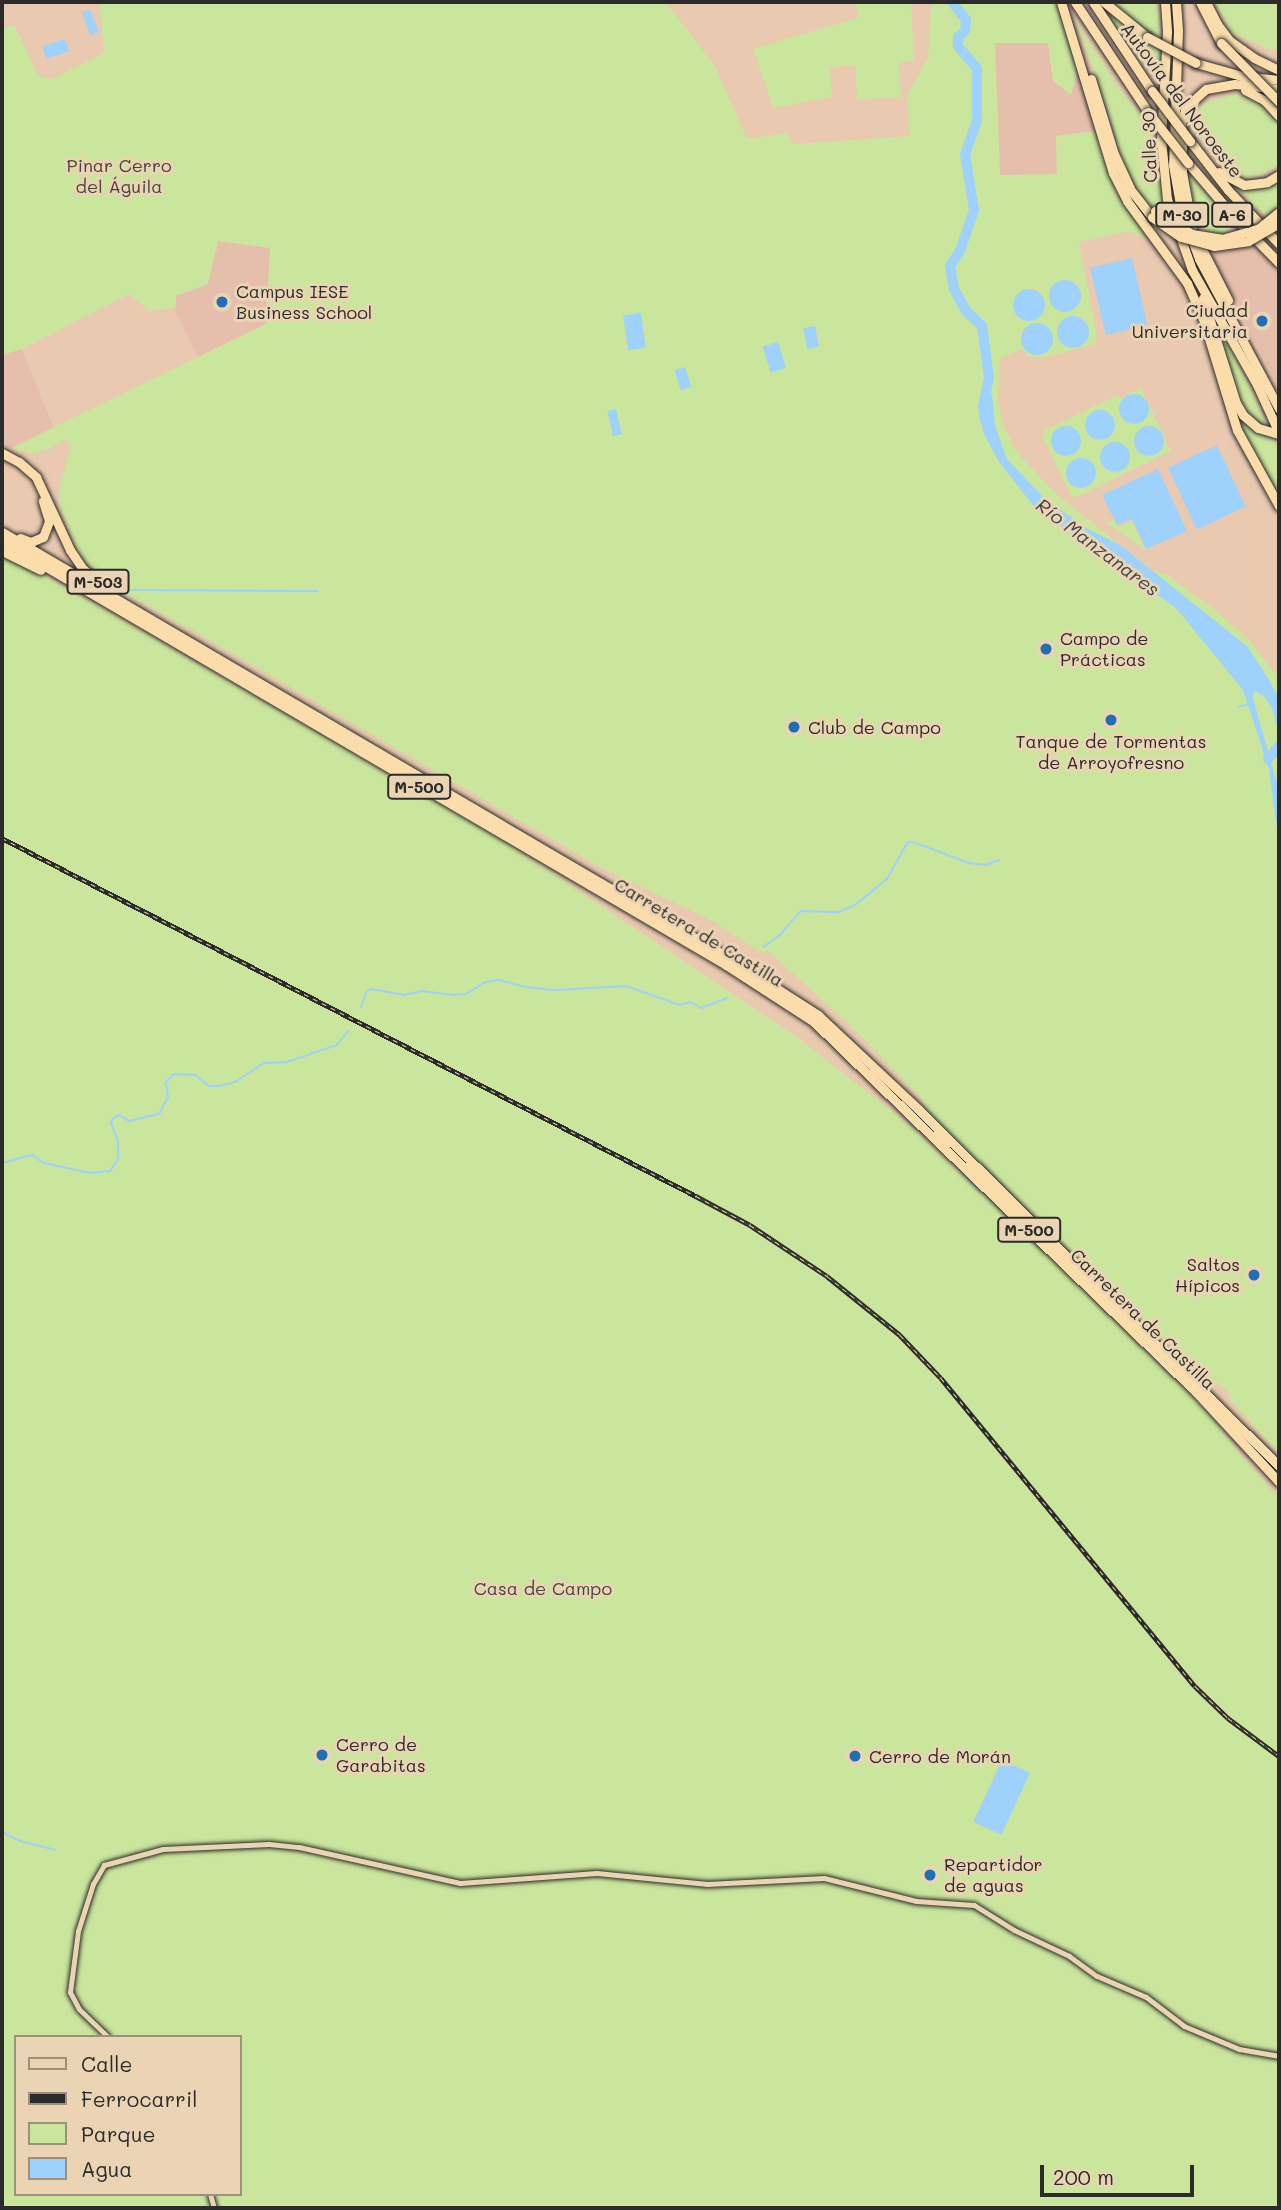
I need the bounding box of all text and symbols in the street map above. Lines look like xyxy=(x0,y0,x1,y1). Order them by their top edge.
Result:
street label: Autovía del Noroeste xyxy=(1117,18,1247,182)
street label: Calle 30 xyxy=(1137,111,1161,183)
park label: Pinar Cerro del Águila xyxy=(66,155,172,198)
road number: M-30 xyxy=(1154,202,1210,228)
road number: A-6 xyxy=(1211,202,1253,228)
place label: Campus IESE Business School xyxy=(236,281,372,324)
marker: Campus IESE Business School xyxy=(214,294,230,310)
place label: Ciudad Universitaria xyxy=(1132,300,1248,342)
marker: Ciudad Universitaria xyxy=(1254,313,1270,329)
water label: Río Manzanares xyxy=(1032,493,1164,601)
road number: M-503 xyxy=(66,569,130,594)
place label: Campo de Prácticas xyxy=(1060,628,1149,670)
marker: Campo de Prácticas xyxy=(1038,641,1054,657)
marker: Tanque de Tormentas de Arroyofresno xyxy=(1103,712,1119,728)
place label: Club de Campo xyxy=(808,716,941,738)
marker: Club de Campo xyxy=(786,719,802,735)
place label: Tanque de Tormentas de Arroyofresno xyxy=(1016,731,1206,774)
road number: M-500 xyxy=(386,774,452,800)
street label: Carretera de Castilla xyxy=(611,873,787,991)
road number: M-500 xyxy=(996,1218,1062,1242)
street label: Carretera de Castilla xyxy=(1066,1244,1220,1394)
place label: Saltos Hípicos xyxy=(1175,1254,1240,1296)
marker: Saltos Hípicos xyxy=(1246,1267,1262,1283)
park label: Casa de Campo xyxy=(474,1577,612,1599)
place label: Cerro de Garabitas xyxy=(336,1734,426,1776)
place label: Cerro de Morán xyxy=(869,1745,1011,1767)
marker: Cerro de Garabitas xyxy=(314,1747,330,1763)
marker: Cerro de Morán xyxy=(847,1748,863,1764)
place label: Repartidor de aguas xyxy=(944,1854,1043,1896)
marker: Repartidor de aguas xyxy=(922,1867,938,1883)
legend xyxy=(14,2035,242,2196)
text: Calle xyxy=(81,2050,133,2077)
text: Ferrocarril xyxy=(81,2085,198,2112)
text: Parque xyxy=(81,2120,155,2147)
scale bar xyxy=(1043,2150,1197,2194)
text: Agua xyxy=(81,2155,132,2182)
text: 200 m xyxy=(1053,2163,1114,2190)

